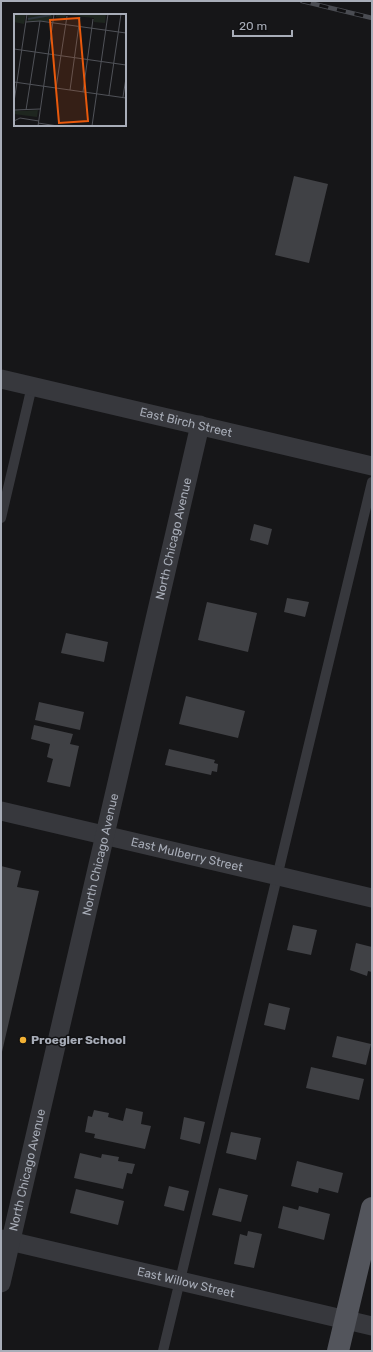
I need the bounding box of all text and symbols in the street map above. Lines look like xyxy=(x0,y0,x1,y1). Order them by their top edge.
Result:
scale bar xyxy=(233,12,292,38)
inset map xyxy=(14,14,126,126)
text: 20 m xyxy=(239,19,267,33)
street label: East Birch Street xyxy=(138,405,234,440)
street label: North Chicago Avenue xyxy=(153,476,195,601)
street label: North Chicago Avenue xyxy=(79,792,121,917)
street label: East Mulberry Street xyxy=(130,835,245,875)
place label: Proegler School xyxy=(31,1033,126,1047)
marker: Proegler School xyxy=(18,1035,28,1045)
street label: North Chicago Avenue xyxy=(6,1107,48,1232)
street label: East Willow Street xyxy=(136,1264,236,1301)

